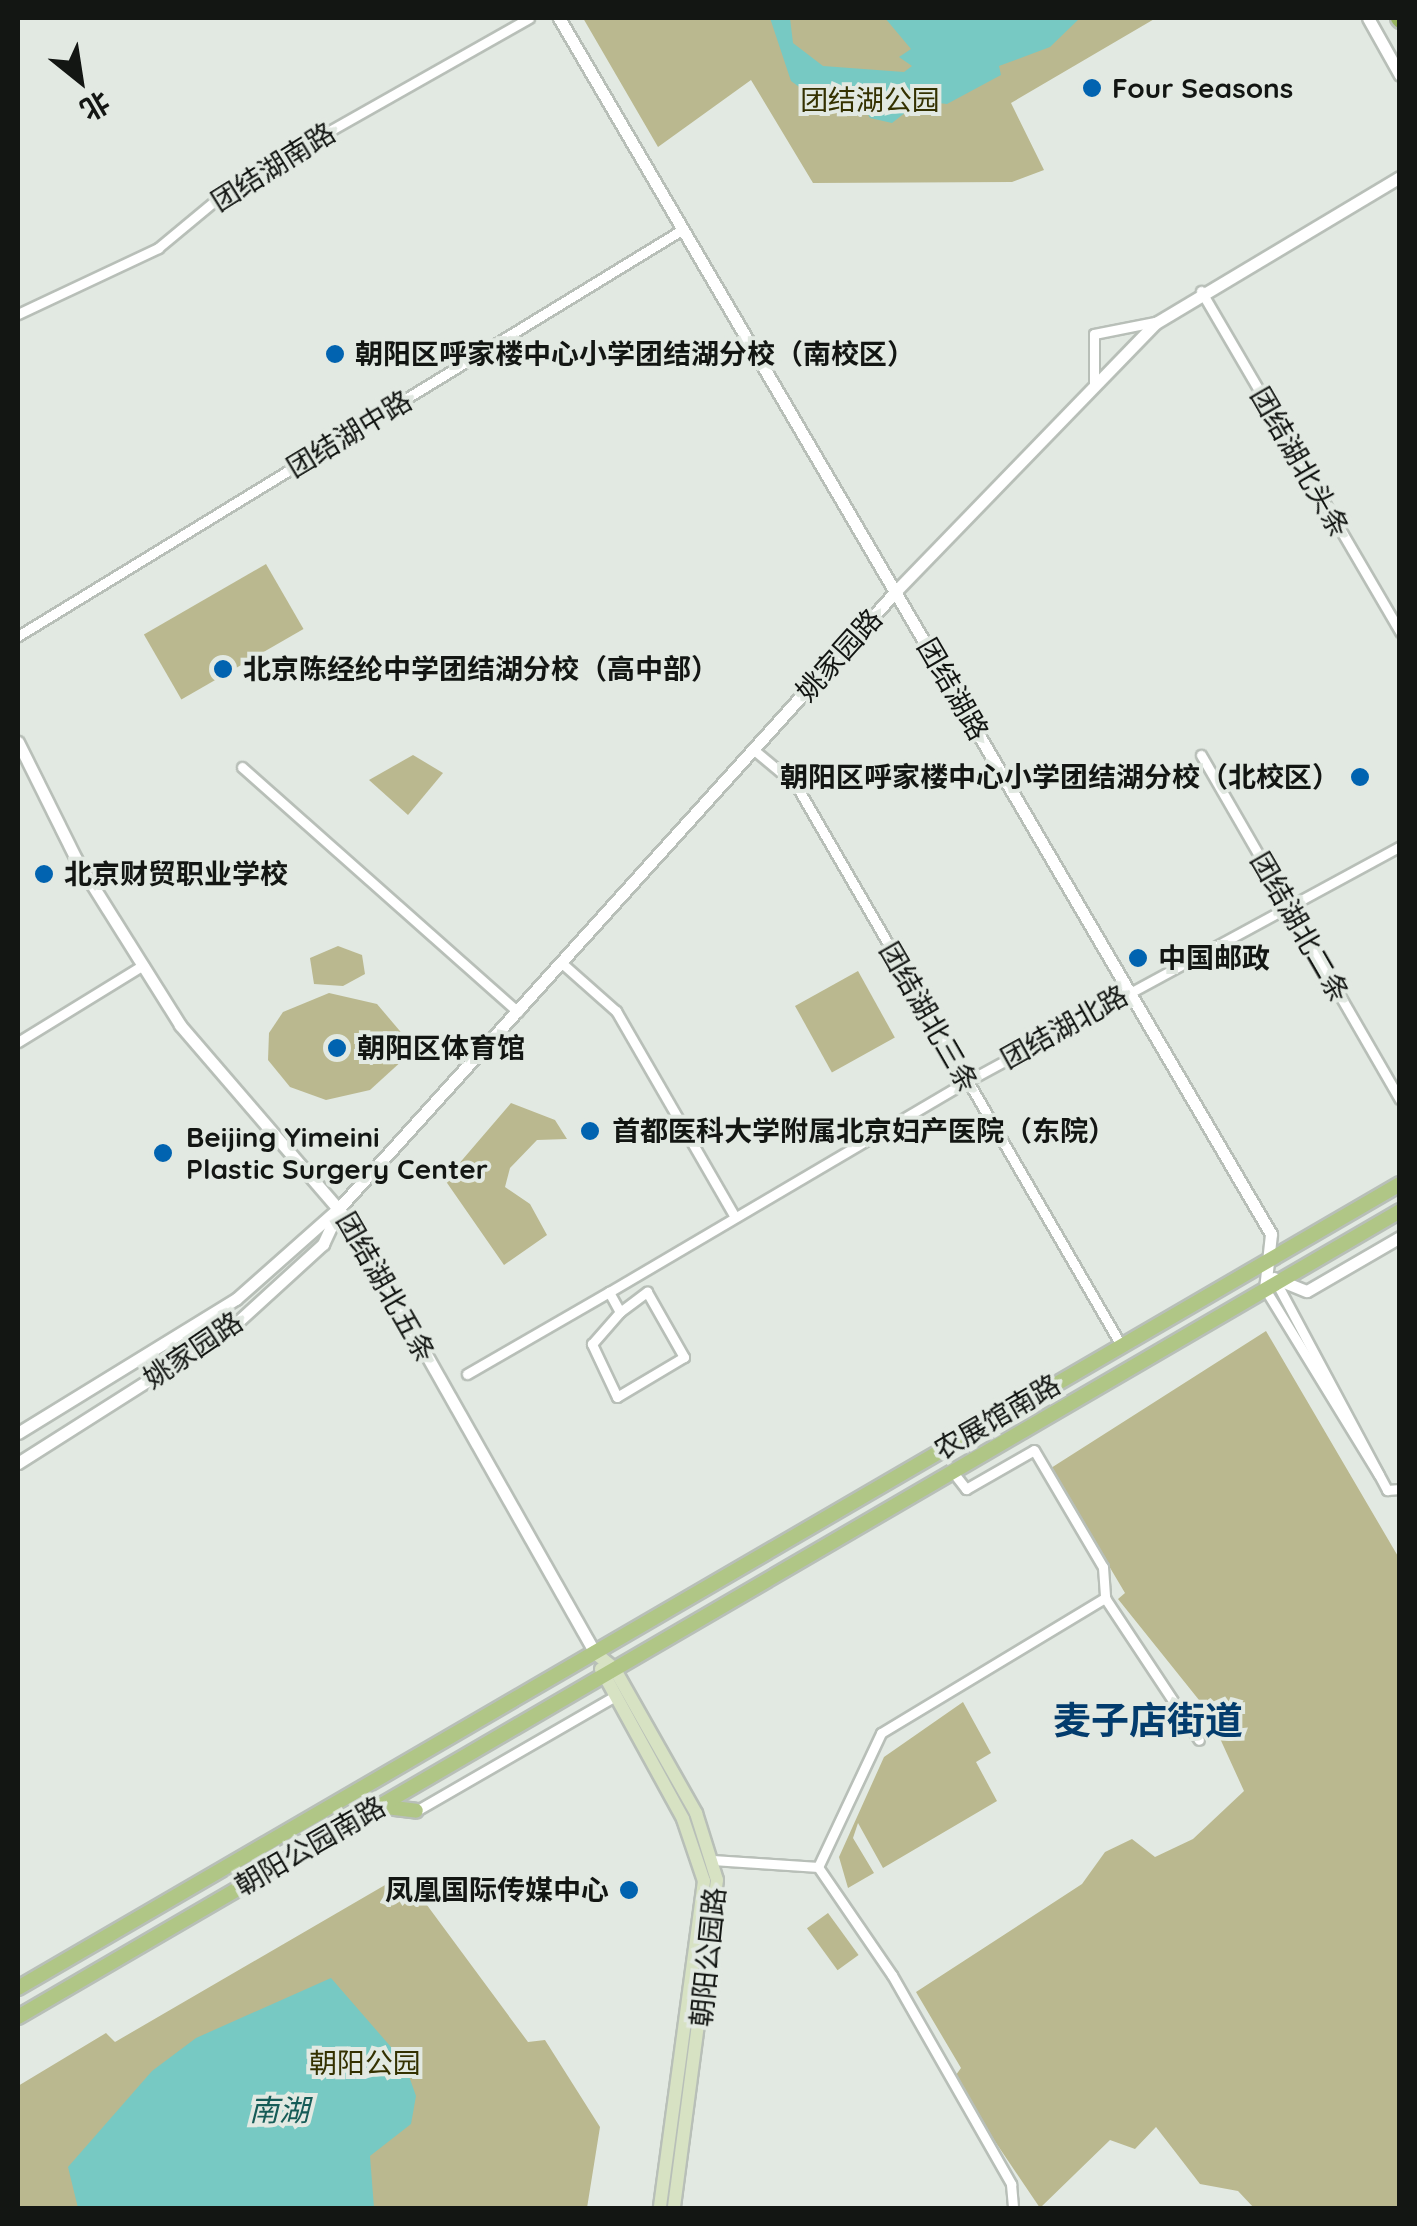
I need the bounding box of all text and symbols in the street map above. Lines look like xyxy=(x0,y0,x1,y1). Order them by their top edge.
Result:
north arrow xyxy=(30,30,130,130)
place label: Four Seasons xyxy=(1112,71,1293,105)
marker: Four Seasons xyxy=(1081,77,1103,99)
park label: 团结湖公园 xyxy=(800,83,940,117)
text: 北 xyxy=(74,84,116,129)
street label: 团结湖南路 xyxy=(205,116,341,218)
place label: 朝阳区呼家楼中心小学团结湖分校（南校区） xyxy=(355,337,915,371)
marker: 朝阳区呼家楼中心小学团结湖分校（南校区） xyxy=(324,343,346,365)
street label: 团结湖北头条 xyxy=(1243,381,1357,543)
street label: 团结湖中路 xyxy=(280,384,418,484)
street label: 姚家园路 xyxy=(789,602,889,708)
street label: 团结湖路 xyxy=(910,632,996,746)
place label: 北京陈经纶中学团结湖分校（高中部） xyxy=(243,652,719,686)
marker: 北京陈经纶中学团结湖分校（高中部） xyxy=(212,658,234,680)
place label: 朝阳区呼家楼中心小学团结湖分校（北校区） xyxy=(780,760,1340,794)
marker: 朝阳区呼家楼中心小学团结湖分校（北校区） xyxy=(1349,766,1371,788)
street label: 团结湖北二条 xyxy=(1243,846,1357,1008)
place label: 北京财贸职业学校 xyxy=(64,857,288,891)
marker: 北京财贸职业学校 xyxy=(33,863,55,885)
street label: 团结湖北三条 xyxy=(872,936,986,1098)
place label: 中国邮政 xyxy=(1158,941,1270,975)
marker: 中国邮政 xyxy=(1127,947,1149,969)
street label: 团结湖北路 xyxy=(995,978,1133,1076)
place label: 朝阳区体育馆 xyxy=(357,1031,525,1065)
marker: 朝阳区体育馆 xyxy=(326,1037,348,1059)
place label: 首都医科大学附属北京妇产医院（东院） xyxy=(612,1114,1116,1148)
marker: 首都医科大学附属北京妇产医院（东院） xyxy=(577,1118,603,1144)
place label: Beijing Yimeini Plastic Surgery Center xyxy=(186,1120,488,1186)
marker: Beijing Yimeini Plastic Surgery Center xyxy=(150,1140,176,1166)
street label: 团结湖北五条 xyxy=(329,1206,443,1368)
street label: 姚家园路 xyxy=(137,1305,249,1395)
street label: 农展馆南路 xyxy=(928,1367,1066,1467)
district label: 麦子店街道 xyxy=(1053,1698,1243,1744)
street label: 朝阳公园南路 xyxy=(229,1789,391,1903)
place label: 凤凰国际传媒中心 xyxy=(385,1873,609,1907)
marker: 凤凰国际传媒中心 xyxy=(618,1879,640,1901)
street label: 朝阳公园路 xyxy=(684,1886,732,2028)
park label: 朝阳公园 xyxy=(309,2046,421,2080)
water label: 南湖 xyxy=(249,2092,309,2128)

